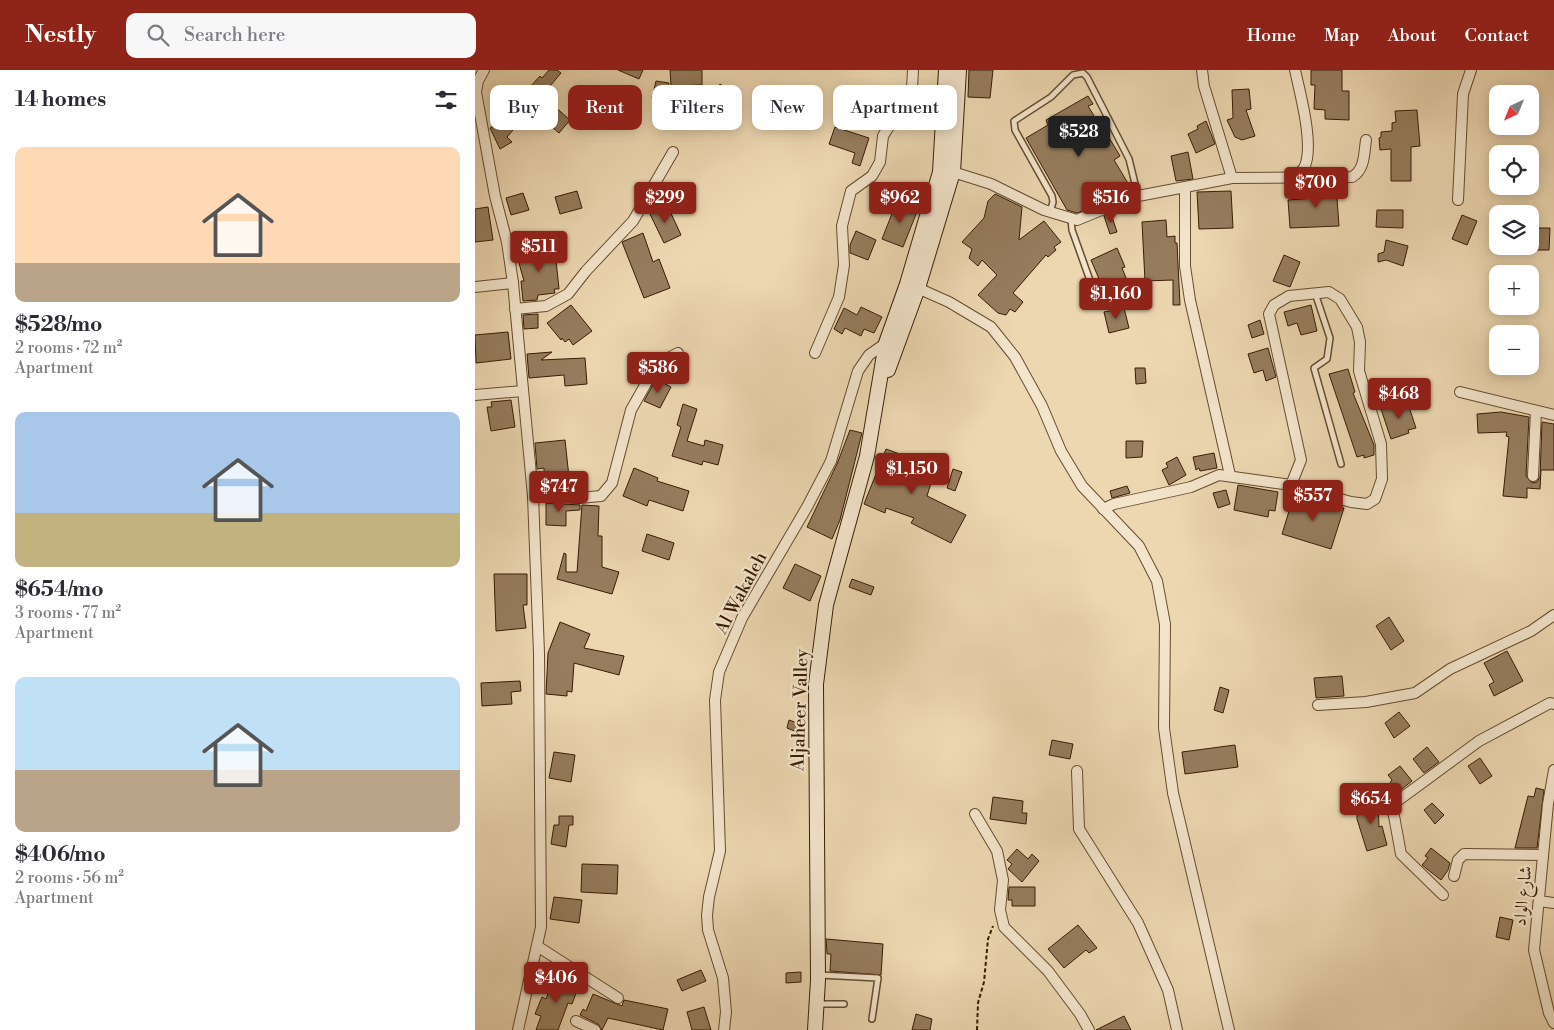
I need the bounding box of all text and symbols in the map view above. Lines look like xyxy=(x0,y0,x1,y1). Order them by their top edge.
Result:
search box xyxy=(126,13,476,58)
text: Nestly xyxy=(25,20,96,50)
icon: search xyxy=(144,21,172,49)
text: Search here xyxy=(184,23,285,47)
text: Home xyxy=(1247,24,1296,47)
text: Map xyxy=(1324,24,1360,47)
text: About xyxy=(1388,24,1437,47)
text: Contact xyxy=(1465,24,1529,47)
chip: Buy xyxy=(490,85,558,130)
chip: Rent xyxy=(568,85,642,130)
chip: Filters xyxy=(652,85,742,130)
chip: New xyxy=(752,85,823,130)
chip: Apartment xyxy=(833,85,957,130)
north arrow xyxy=(1489,85,1539,135)
map controls xyxy=(1489,85,1539,375)
icon: filters xyxy=(432,86,460,114)
text: 14 homes xyxy=(15,87,106,113)
pin: $528 xyxy=(1049,116,1109,158)
text: $528 xyxy=(1059,122,1099,142)
button: locate xyxy=(1489,145,1539,195)
pin: $700 xyxy=(1286,166,1346,209)
text: $700 xyxy=(1295,173,1337,193)
icon: home xyxy=(193,180,283,270)
pin: $299 xyxy=(635,182,695,224)
pin: $962 xyxy=(870,182,930,224)
pin: $516 xyxy=(1081,182,1141,224)
text: $299 xyxy=(645,188,685,208)
text: $962 xyxy=(880,188,920,208)
text: $516 xyxy=(1093,188,1129,208)
button: layers xyxy=(1489,205,1539,255)
pin: $511 xyxy=(509,230,569,273)
text: $511 xyxy=(521,237,557,257)
button: + xyxy=(1489,265,1539,315)
pin: $1,160 xyxy=(1075,278,1157,320)
text: $1,160 xyxy=(1090,284,1142,304)
text: $528/mo xyxy=(15,312,102,338)
button: − xyxy=(1489,325,1539,375)
text: 2 rooms · 72 m² xyxy=(15,338,122,358)
pin: $586 xyxy=(628,352,688,394)
text: Apartment xyxy=(15,358,94,378)
text: $586 xyxy=(638,358,678,378)
pin: $468 xyxy=(1369,378,1429,420)
text: $468 xyxy=(1379,384,1419,404)
icon: home xyxy=(193,445,283,535)
pin: $1,150 xyxy=(871,452,953,495)
text: $1,150 xyxy=(886,459,938,479)
pin: $747 xyxy=(529,470,589,513)
text: $747 xyxy=(540,477,578,497)
pin: $557 xyxy=(1283,480,1343,522)
text: $557 xyxy=(1294,486,1332,506)
street label: Al Wakaleh xyxy=(709,548,772,639)
text: $654/mo xyxy=(15,577,104,603)
text: 3 rooms · 77 m² xyxy=(15,603,121,623)
text: Apartment xyxy=(15,623,94,643)
street label: Aljaheer Valley xyxy=(786,648,814,772)
icon: home xyxy=(193,710,283,800)
pin: $654 xyxy=(1341,782,1401,825)
text: $654 xyxy=(1351,789,1391,809)
text: $406/mo xyxy=(15,842,106,868)
street label: شارع الواد xyxy=(1508,865,1541,927)
text: 2 rooms · 56 m² xyxy=(15,868,124,888)
text: Apartment xyxy=(15,888,94,908)
pin: $406 xyxy=(526,962,586,1004)
text: $406 xyxy=(535,968,577,988)

